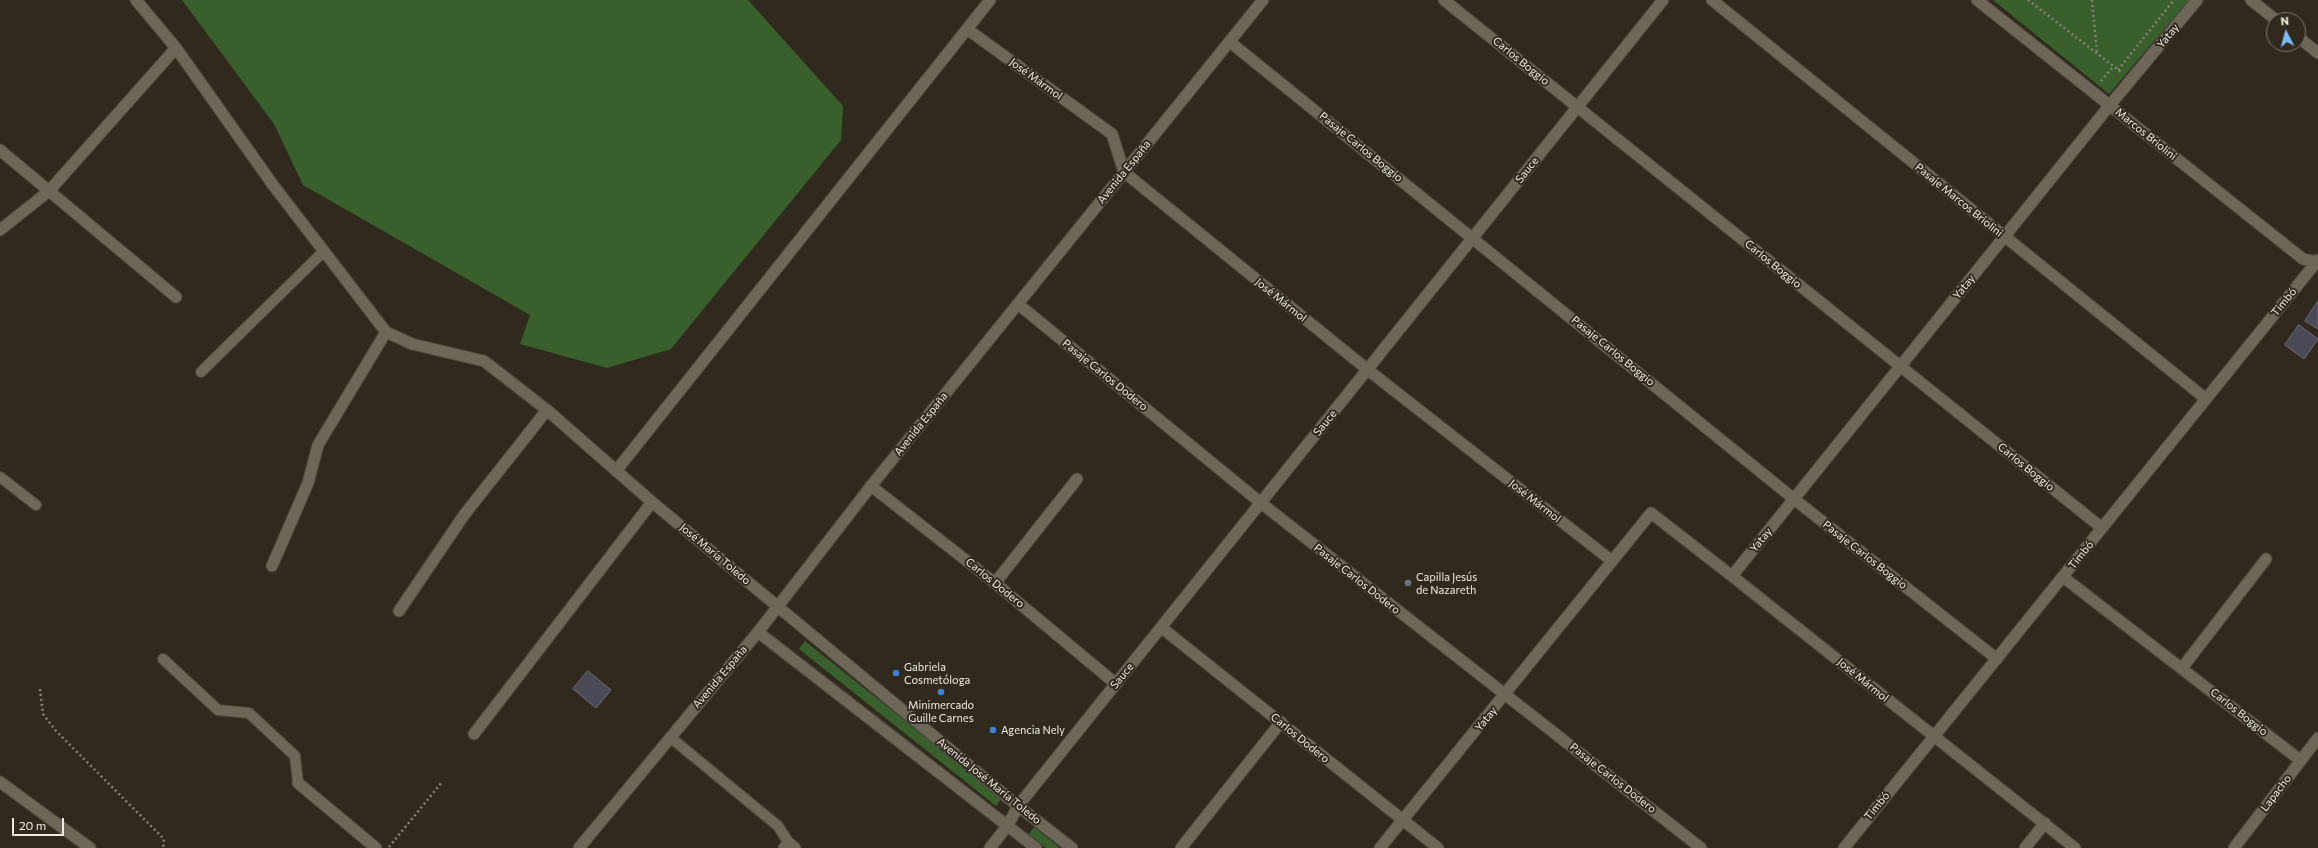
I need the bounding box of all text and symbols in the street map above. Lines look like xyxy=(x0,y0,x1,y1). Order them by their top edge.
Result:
north arrow xyxy=(2266,12,2306,52)
text: N xyxy=(2280,14,2290,27)
street label: Yatay xyxy=(2154,21,2182,51)
street label: Carlos Boggio xyxy=(1490,34,1552,88)
street label: José Mármol xyxy=(1007,55,1065,103)
street label: Marcos Briolini xyxy=(2113,105,2179,163)
street label: Pasaje Carlos Boggio xyxy=(1317,109,1405,185)
street label: Avenida España xyxy=(1094,138,1154,206)
street label: Sauce xyxy=(1513,154,1541,186)
street label: Pasaje Marcos Briolini xyxy=(1912,161,2006,239)
street label: Carlos Boggio xyxy=(1742,237,1804,291)
street label: Yatay xyxy=(1950,272,1978,302)
street label: José Mármol xyxy=(1253,275,1309,325)
street label: Timbó xyxy=(2269,285,2299,319)
street label: Pasaje Carlos Boggio xyxy=(1569,313,1657,389)
street label: Pasaje Carlos Dodero xyxy=(1060,337,1150,413)
street label: Avenida España xyxy=(891,390,951,458)
street label: Sauce xyxy=(1311,407,1339,439)
street label: Carlos Boggio xyxy=(1995,440,2057,494)
street label: José Mármol xyxy=(1506,477,1564,525)
street label: Pasaje Carlos Boggio xyxy=(1820,518,1910,592)
street label: José María Toledo xyxy=(677,521,753,587)
street label: Yatay xyxy=(1747,525,1775,555)
street label: Timbó xyxy=(2066,538,2096,572)
street label: Pasaje Carlos Dodero xyxy=(1311,541,1403,617)
street label: Carlos Dodero xyxy=(963,555,1027,611)
place label: Capilla Jesús de Nazareth xyxy=(1416,570,1477,596)
marker: Capilla Jesús de Nazareth xyxy=(1403,578,1413,588)
street label: Avenida España xyxy=(690,643,750,711)
street label: José Mármol xyxy=(1835,655,1891,705)
place label: Gabriela Cosmetóloga xyxy=(904,660,970,686)
street label: Sauce xyxy=(1108,660,1136,692)
marker: Gabriela Cosmetóloga xyxy=(891,668,901,678)
street label: Carlos Boggio xyxy=(2208,686,2270,738)
marker: Minimercado Guille Carnes xyxy=(936,687,946,697)
place label: Minimercado Guille Carnes xyxy=(908,698,974,724)
street label: Yatay xyxy=(1472,704,1500,734)
street label: Carlos Dodero xyxy=(1268,710,1332,766)
place label: Agencia Nely xyxy=(1001,723,1065,737)
marker: Agencia Nely xyxy=(988,725,998,735)
street label: Avenida José María Toledo xyxy=(934,735,1044,827)
street label: Pasaje Carlos Dodero xyxy=(1567,740,1659,816)
street label: Lapacho xyxy=(2258,772,2294,814)
street label: Timbó xyxy=(1862,789,1892,823)
scale bar xyxy=(14,810,66,836)
text: 20 m xyxy=(19,818,46,832)

